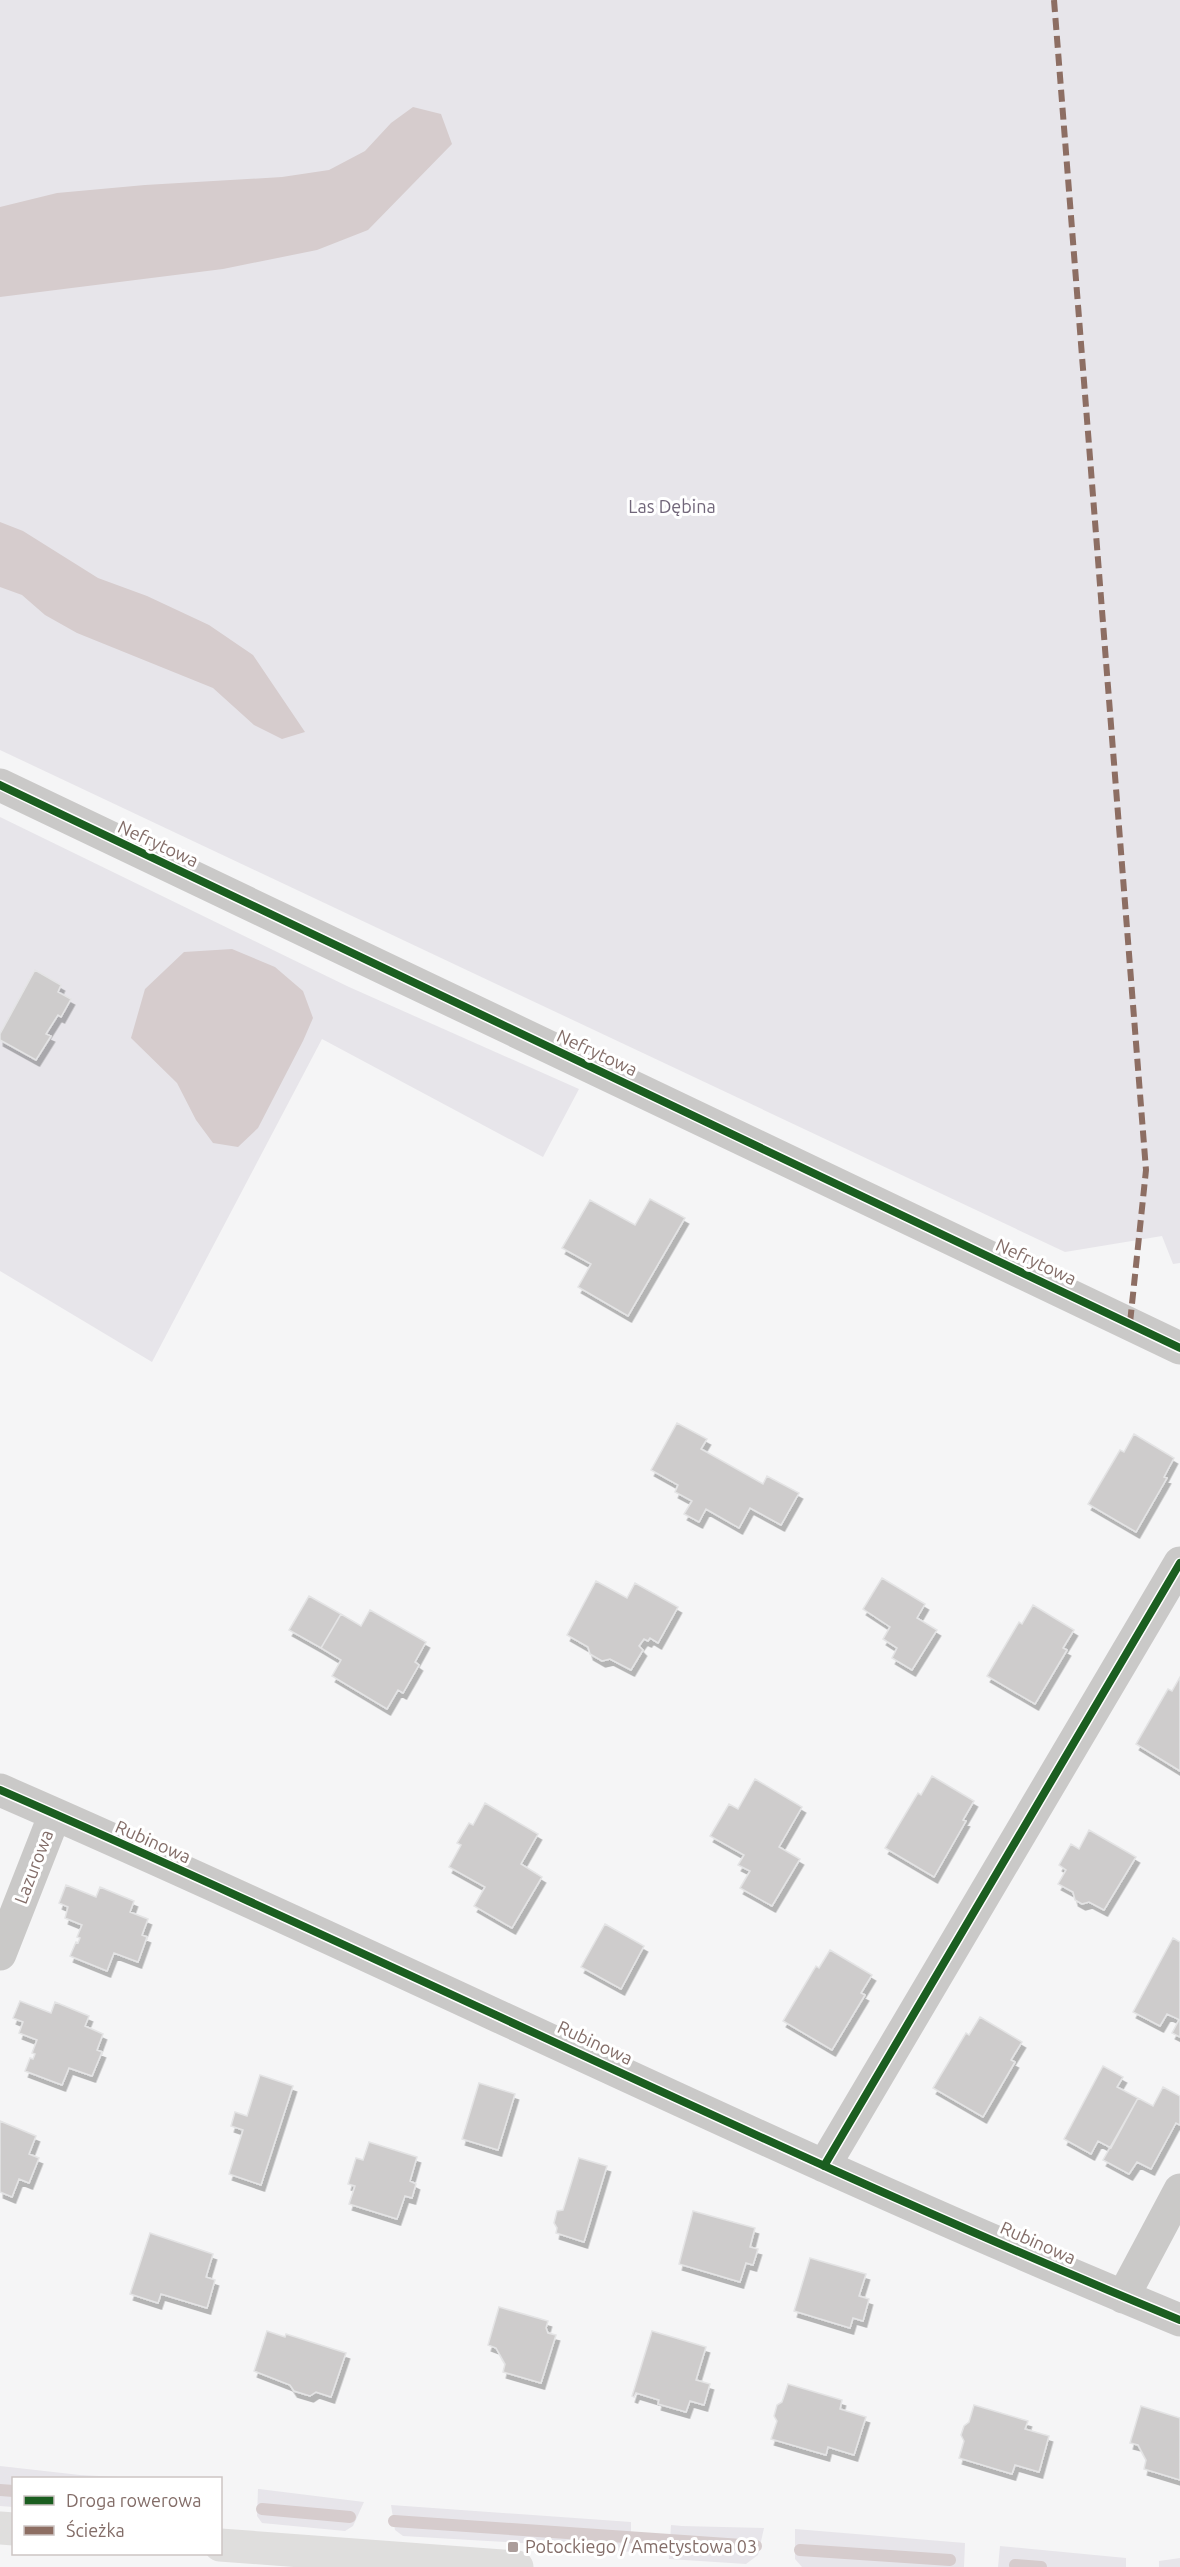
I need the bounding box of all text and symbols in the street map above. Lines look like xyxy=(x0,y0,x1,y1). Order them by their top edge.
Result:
park label: Las Dębina xyxy=(628,496,716,516)
street label: Nefrytowa xyxy=(115,816,202,870)
street label: Nefrytowa xyxy=(554,1025,641,1079)
street label: Nefrytowa xyxy=(993,1234,1080,1288)
street label: Rubinowa xyxy=(113,1816,194,1867)
street label: Lazurowa xyxy=(10,1827,56,1906)
street label: Rubinowa xyxy=(555,2016,636,2068)
street label: Rubinowa xyxy=(998,2217,1079,2268)
legend xyxy=(12,2477,222,2555)
text: Droga rowerowa xyxy=(66,2490,202,2510)
text: Ścieżka xyxy=(66,2519,125,2540)
place label: Potockiego / Ametystowa 03 xyxy=(525,2536,757,2556)
marker: Potockiego / Ametystowa 03 xyxy=(506,2540,520,2554)

